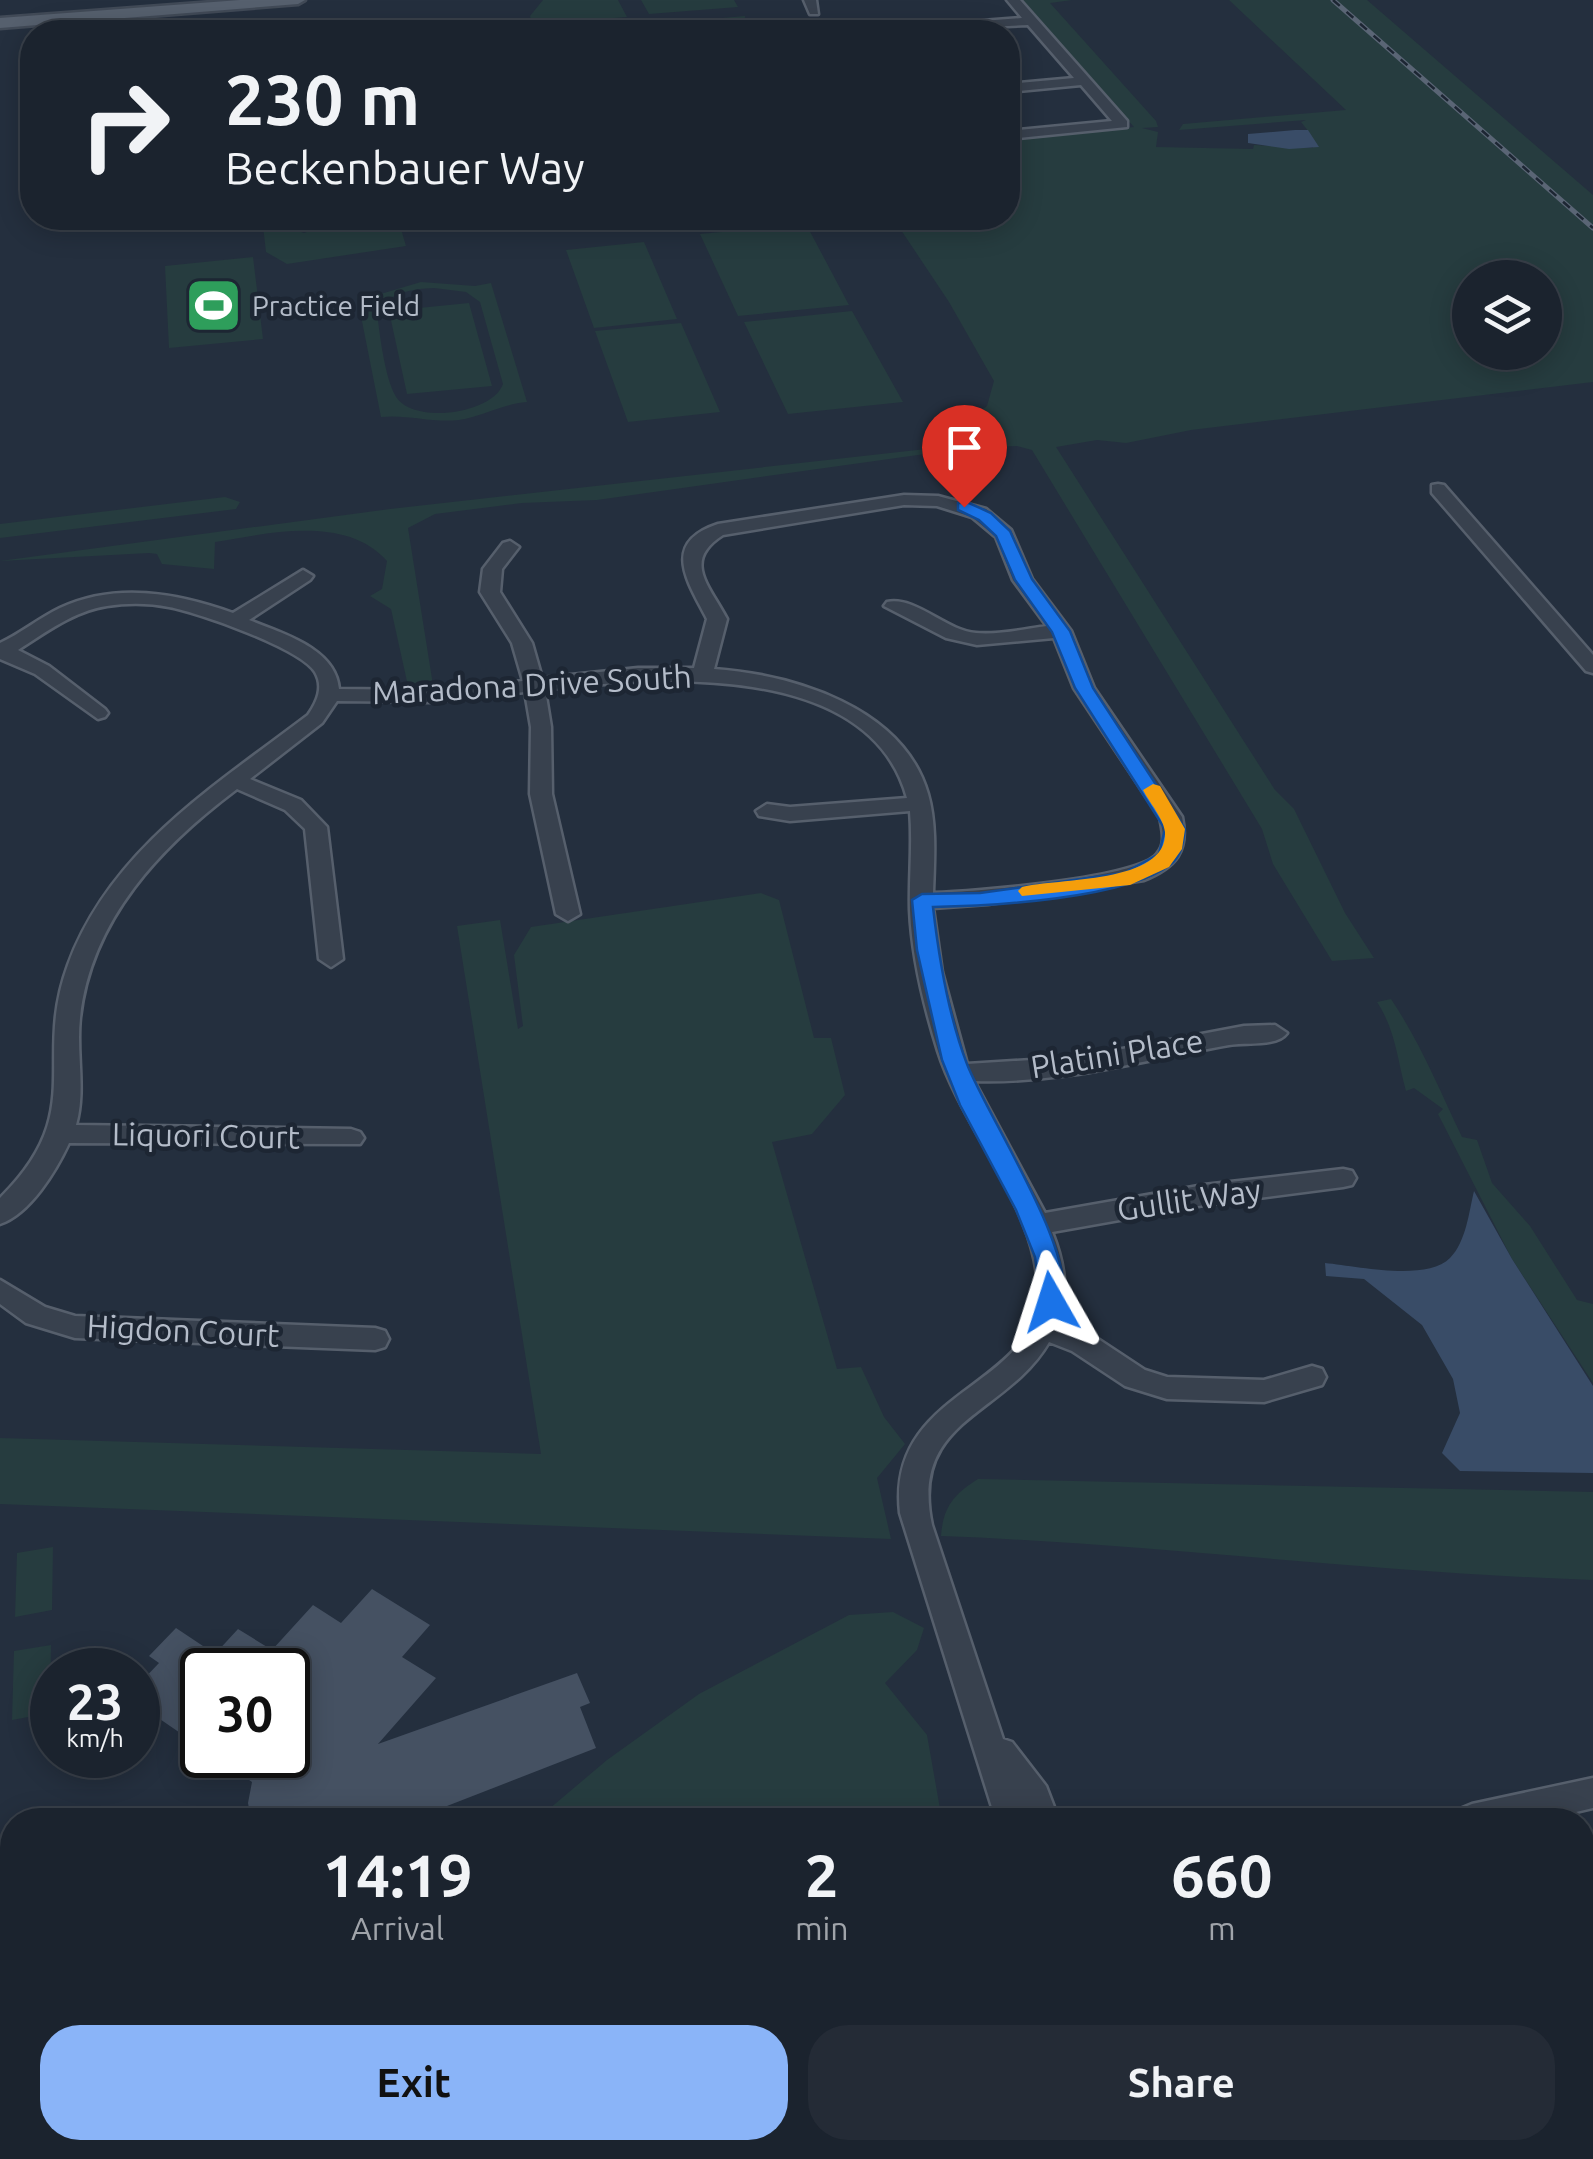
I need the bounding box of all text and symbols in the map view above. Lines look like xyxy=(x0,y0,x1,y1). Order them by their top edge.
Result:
icon: right xyxy=(60,60,190,190)
text: 230 m xyxy=(225,60,420,138)
text: Beckenbauer Way xyxy=(225,142,585,193)
map controls xyxy=(1452,260,1562,370)
button: layers xyxy=(1452,260,1562,370)
sports icon: Practice Field xyxy=(183,276,243,336)
place label: Practice Field xyxy=(252,290,420,321)
pin xyxy=(922,405,1007,508)
icon: arrive xyxy=(937,420,992,475)
street label: Maradona Drive South xyxy=(371,658,693,710)
street label: Platini Place xyxy=(1028,1022,1206,1084)
street label: Liquori Court xyxy=(112,1115,301,1155)
street label: Gullit Way xyxy=(1115,1171,1263,1227)
position arrow xyxy=(999,1250,1103,1354)
street label: Higdon Court xyxy=(86,1307,281,1353)
speed limit sign: 30 xyxy=(180,1648,310,1778)
text: 23 xyxy=(67,1673,123,1729)
text: km/h xyxy=(66,1724,124,1752)
text: 14:19 xyxy=(322,1841,473,1908)
text: 2 xyxy=(805,1841,839,1908)
text: 660 xyxy=(1171,1841,1273,1908)
text: Arrival xyxy=(351,1910,444,1946)
text: min xyxy=(795,1910,849,1946)
text: m xyxy=(1208,1910,1236,1946)
button: Exit xyxy=(40,2025,788,2140)
button: Share xyxy=(808,2025,1555,2140)

